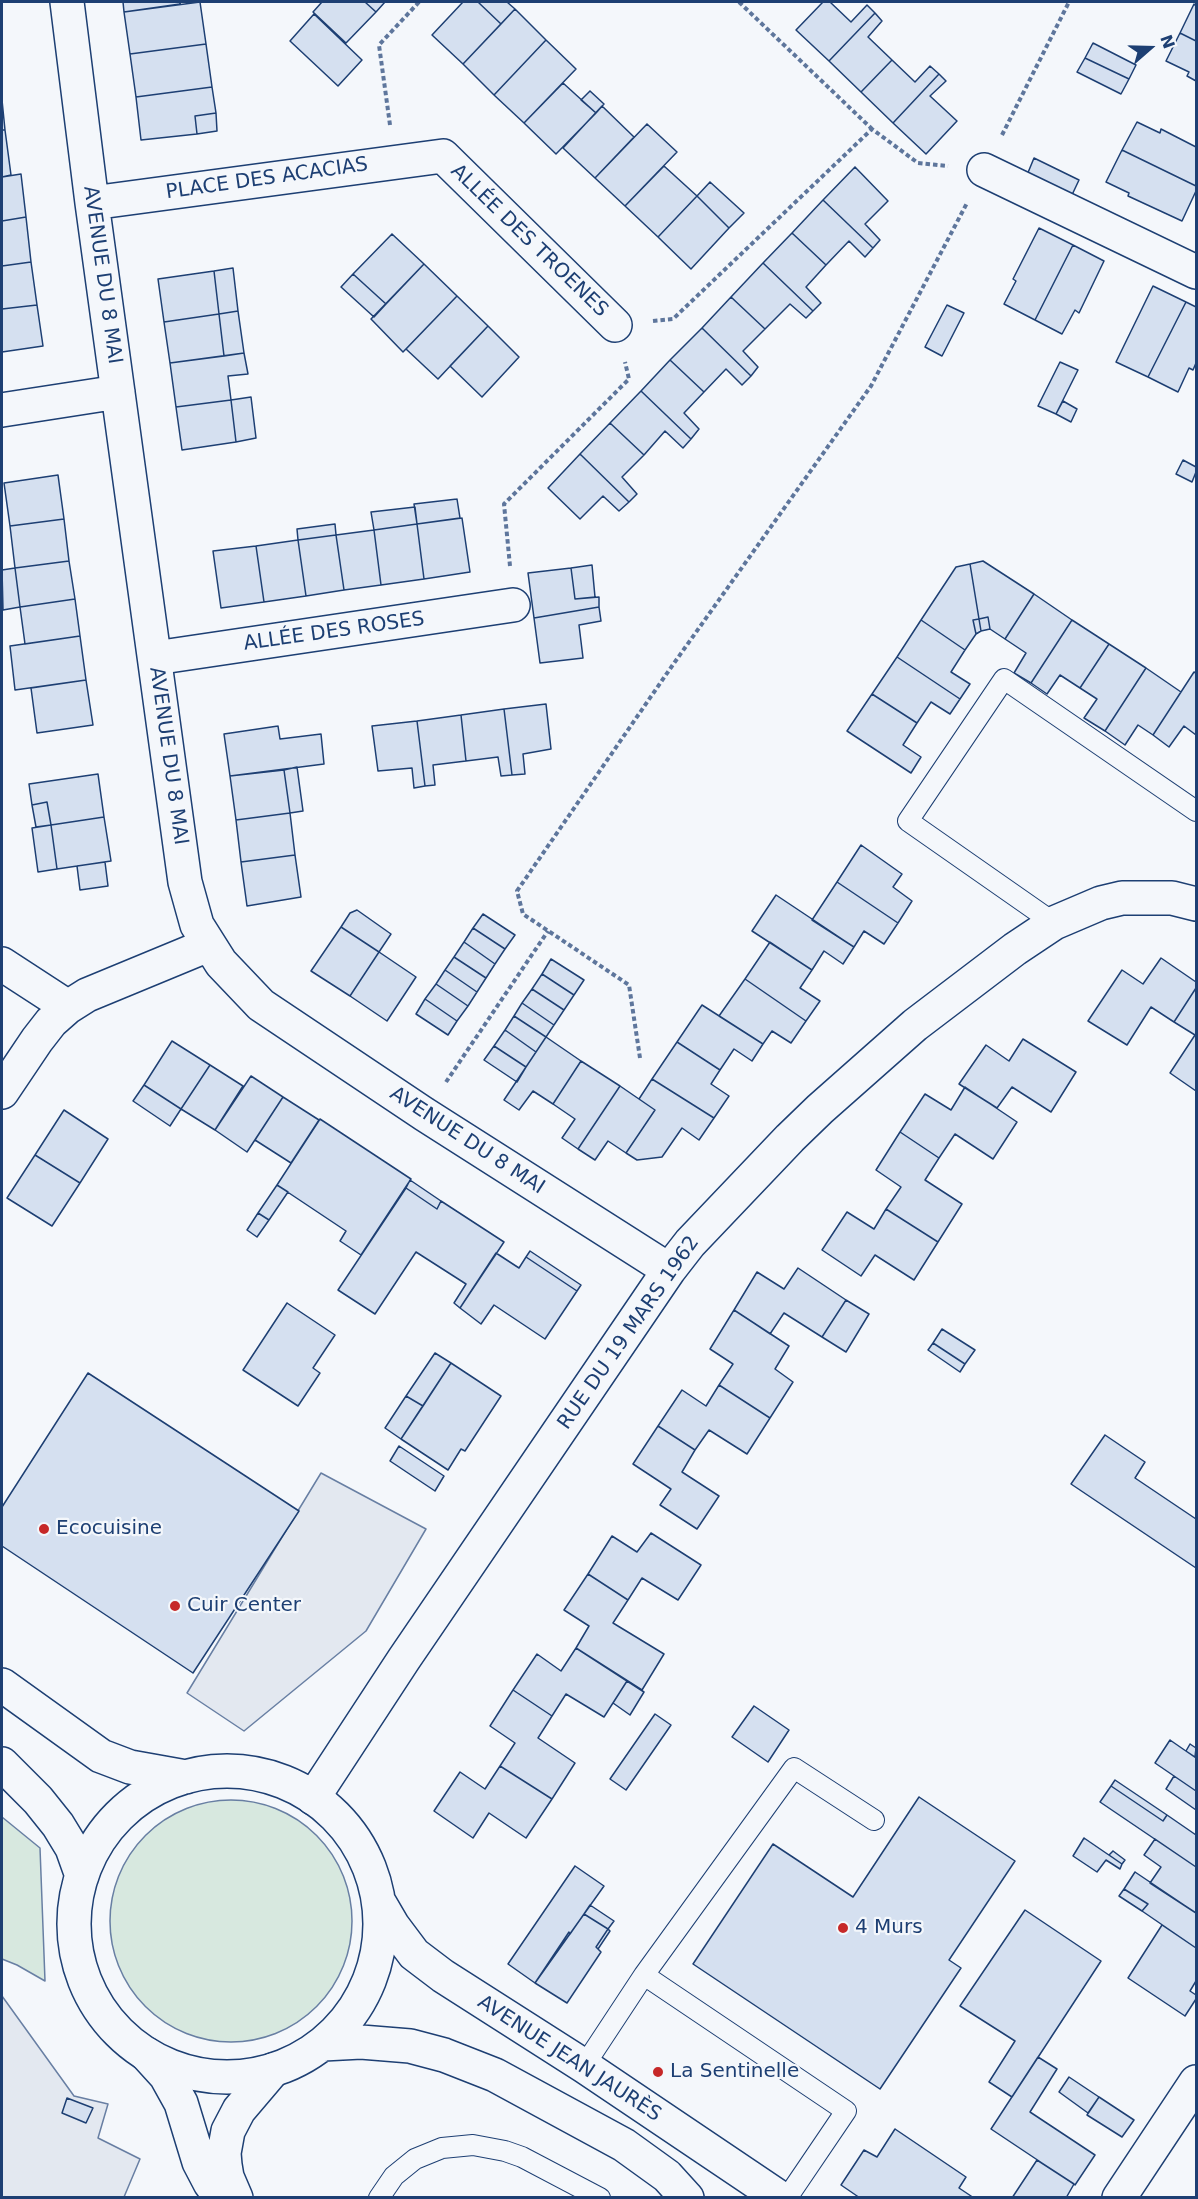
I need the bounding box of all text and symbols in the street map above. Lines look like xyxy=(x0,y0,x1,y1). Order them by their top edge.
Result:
north arrow xyxy=(1120,18,1180,78)
text: N xyxy=(1156,32,1179,51)
street label: PLACE DES ACACIAS xyxy=(164,153,370,205)
street label: ALLÉE DES TROENES xyxy=(445,160,613,322)
street label: AVENUE DU 8 MAI xyxy=(78,184,126,366)
street label: ALLÉE DES ROSES xyxy=(242,607,426,657)
street label: AVENUE DU 8 MAI xyxy=(144,665,192,847)
street label: AVENUE DU 8 MAI xyxy=(385,1082,549,1200)
street label: RUE DU 19 MARS 1962 xyxy=(553,1232,705,1434)
place label: Ecocuisine xyxy=(56,1517,162,1541)
marker: Ecocuisine xyxy=(37,1522,51,1536)
place label: Cuir Center xyxy=(187,1594,301,1618)
marker: Cuir Center xyxy=(168,1599,182,1613)
place label: 4 Murs xyxy=(855,1916,923,1940)
marker: 4 Murs xyxy=(836,1921,850,1935)
street label: AVENUE JEAN JAURÈS xyxy=(473,1991,665,2127)
place label: La Sentinelle xyxy=(670,2060,799,2084)
marker: La Sentinelle xyxy=(651,2065,665,2079)

